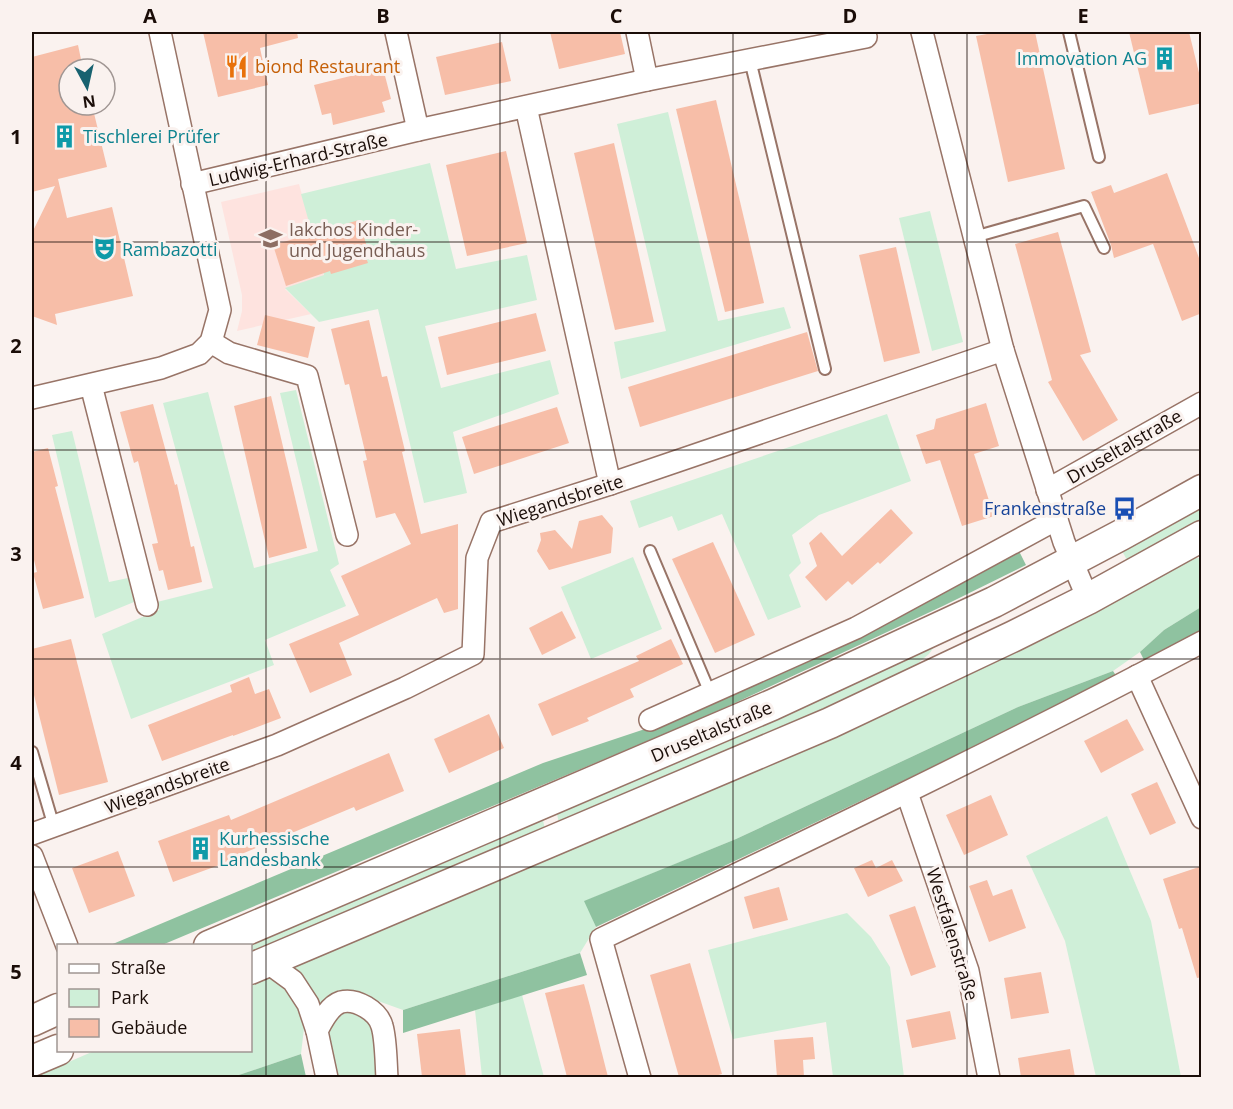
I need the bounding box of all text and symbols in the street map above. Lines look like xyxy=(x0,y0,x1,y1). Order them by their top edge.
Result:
text: A xyxy=(143,2,157,29)
text: B xyxy=(376,2,390,29)
text: C xyxy=(610,2,623,29)
text: D xyxy=(843,2,857,29)
text: E xyxy=(1077,2,1089,29)
building icon: Immovation AG xyxy=(1152,45,1178,71)
place label: Immovation AG xyxy=(1017,46,1147,70)
restaurant icon: biond Restaurant xyxy=(224,53,250,79)
place label: biond Restaurant xyxy=(255,54,400,78)
north arrow xyxy=(57,57,117,117)
text: N xyxy=(81,90,97,114)
text: 1 xyxy=(10,123,22,150)
building icon: Tischlerei Prüfer xyxy=(52,123,78,149)
place label: Tischlerei Prüfer xyxy=(83,124,220,148)
street label: Ludwig-Erhard-Straße xyxy=(206,127,390,191)
place label: Iakchos Kinder- und Jugendhaus xyxy=(289,217,425,262)
school or university icon: Iakchos Kinder- und Jugendhaus xyxy=(258,226,284,252)
theatre icon: Rambazotti xyxy=(91,236,117,262)
place label: Rambazotti xyxy=(122,237,217,261)
text: 2 xyxy=(10,332,22,359)
street label: Druseltalstraße xyxy=(1062,403,1186,489)
street label: Wiegandsbreite xyxy=(494,468,626,532)
bus stop icon: Frankenstraße xyxy=(1111,495,1137,521)
place label: Frankenstraße xyxy=(984,496,1106,520)
text: 3 xyxy=(10,540,22,567)
street label: Druseltalstraße xyxy=(647,695,775,767)
text: 4 xyxy=(10,749,22,776)
street label: Wiegandsbreite xyxy=(101,751,233,819)
place label: Kurhessische Landesbank xyxy=(219,826,330,871)
building icon: Kurhessische Landesbank xyxy=(188,835,214,861)
street label: Westfalenstraße xyxy=(921,865,985,1003)
legend xyxy=(57,944,252,1052)
text: Straße xyxy=(111,955,166,979)
text: 5 xyxy=(10,958,22,985)
text: Park xyxy=(111,985,149,1009)
text: Gebäude xyxy=(111,1015,187,1039)

